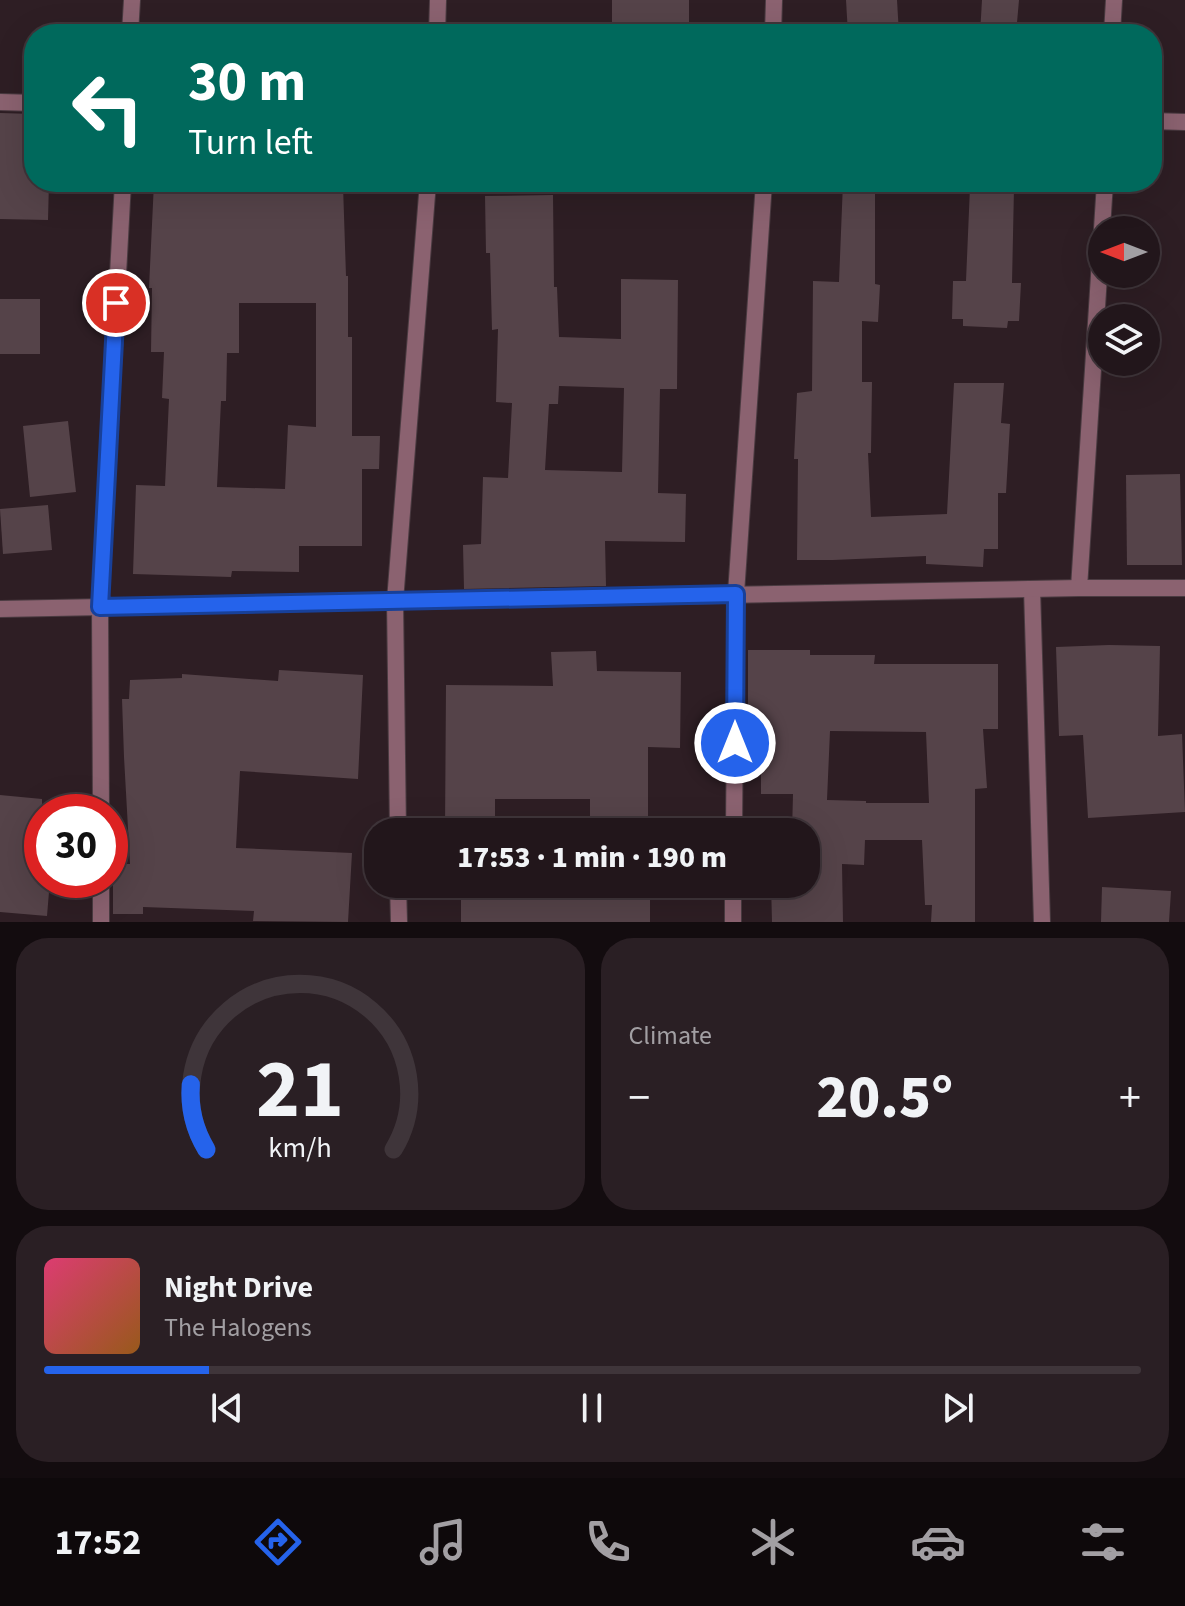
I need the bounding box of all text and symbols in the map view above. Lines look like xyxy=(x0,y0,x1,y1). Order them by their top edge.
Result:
text: 30 m xyxy=(188,43,306,122)
icon: left xyxy=(56,56,160,160)
text: Turn left xyxy=(188,117,313,168)
north arrow xyxy=(1088,216,1160,288)
map controls xyxy=(1088,216,1160,376)
pin xyxy=(82,269,150,337)
icon: arrive xyxy=(94,281,138,325)
button: layers xyxy=(1088,304,1160,376)
position arrow xyxy=(693,701,777,785)
speed limit sign: 30 xyxy=(24,794,128,898)
text: 17:53 · 1 min · 190 m xyxy=(457,836,727,879)
text: Climate xyxy=(629,1017,712,1054)
text: 21 xyxy=(256,1031,344,1149)
text: 20.5° xyxy=(816,1056,953,1141)
text: − xyxy=(629,1067,650,1130)
text: + xyxy=(1119,1067,1141,1130)
text: km/h xyxy=(269,1128,332,1168)
text: Night Drive xyxy=(164,1266,313,1309)
text: The Halogens xyxy=(164,1309,312,1346)
icon: previous xyxy=(205,1386,249,1430)
icon: pause xyxy=(570,1386,614,1430)
icon: next xyxy=(936,1386,980,1430)
icon: directions xyxy=(250,1514,306,1570)
icon: music xyxy=(415,1514,471,1570)
icon: phone xyxy=(580,1514,636,1570)
icon: climate xyxy=(745,1514,801,1570)
icon: car xyxy=(910,1514,966,1570)
icon: filters xyxy=(1075,1514,1131,1570)
text: 17:52 xyxy=(54,1517,141,1568)

